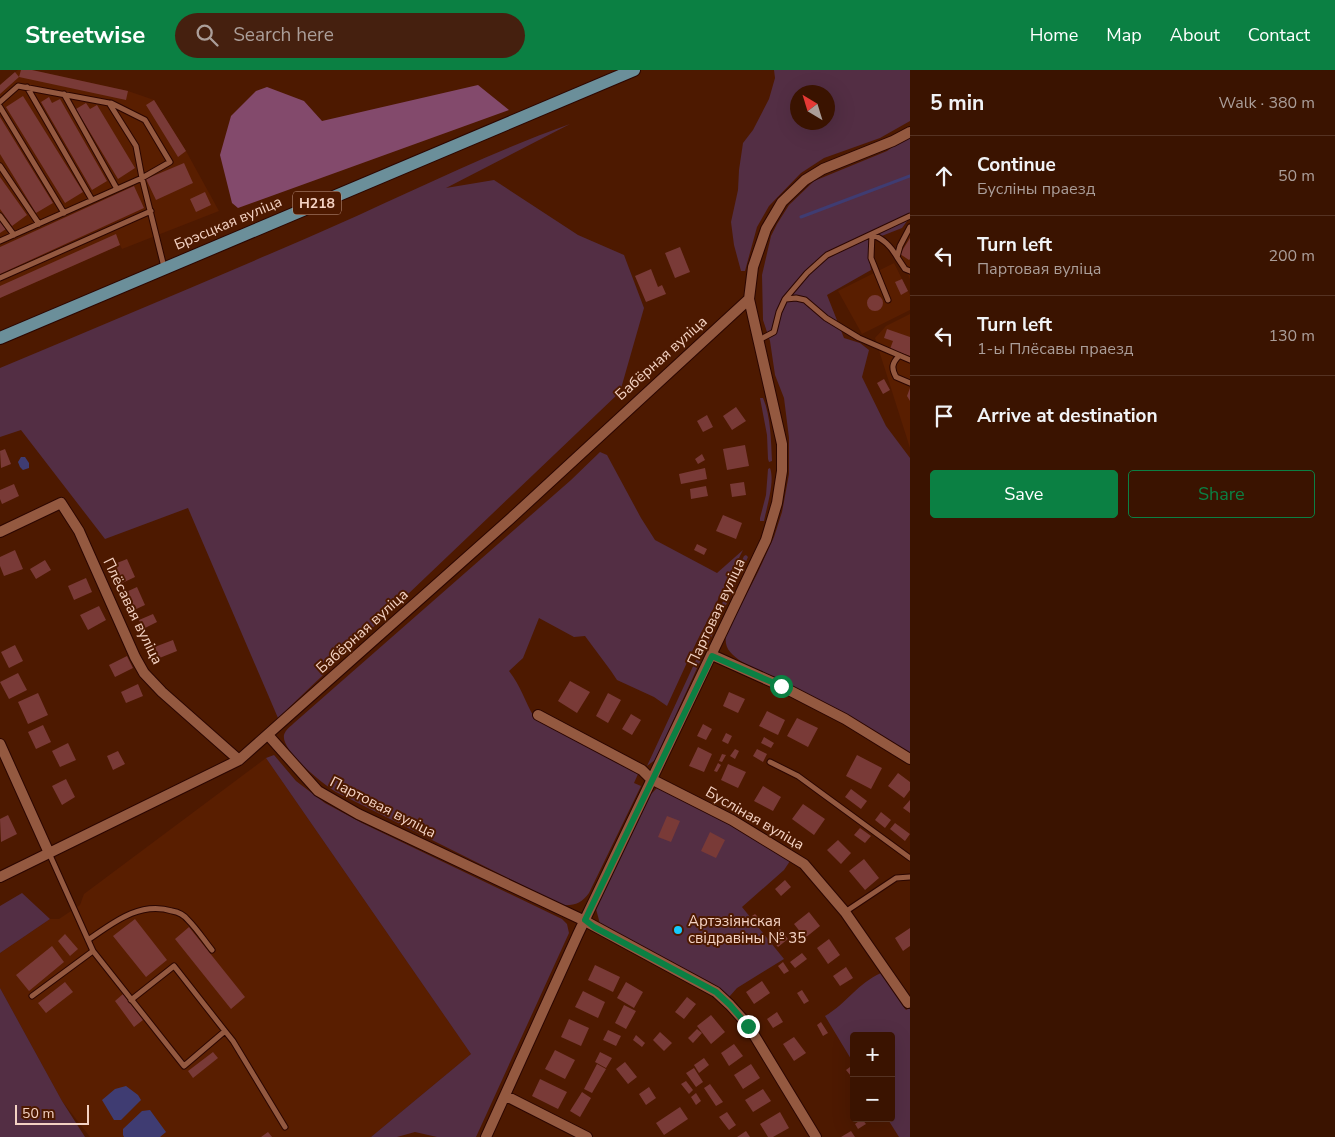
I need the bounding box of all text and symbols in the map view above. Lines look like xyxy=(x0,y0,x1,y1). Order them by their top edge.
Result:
search box xyxy=(175,13,525,58)
text: Streetwise xyxy=(25,19,145,51)
icon: search xyxy=(193,21,221,49)
text: Search here xyxy=(233,22,334,48)
text: Home xyxy=(1030,23,1078,47)
text: Map xyxy=(1106,23,1142,47)
text: About xyxy=(1170,23,1220,47)
text: Contact xyxy=(1248,23,1310,47)
north arrow xyxy=(790,85,835,130)
text: 5 min xyxy=(930,89,984,117)
text: Walk · 380 m xyxy=(1219,92,1315,114)
text: Continue xyxy=(977,152,1056,178)
icon: ahead xyxy=(930,162,958,190)
text: 50 m xyxy=(1278,165,1315,187)
text: Бусліны праезд xyxy=(977,178,1095,200)
street label: Брэсцкая вуліца xyxy=(171,191,285,255)
road number: Н218 xyxy=(293,192,341,214)
text: Turn left xyxy=(977,232,1052,258)
icon: left xyxy=(930,242,958,270)
text: 200 m xyxy=(1268,245,1315,267)
text: Партовая вуліца xyxy=(977,258,1101,280)
street label: Бабёрная вуліца xyxy=(611,311,711,405)
text: Turn left xyxy=(977,312,1052,338)
icon: left xyxy=(930,322,958,350)
text: 130 m xyxy=(1268,325,1315,347)
text: 1-ы Плёсавы праезд xyxy=(977,338,1134,360)
icon: arrive xyxy=(930,402,958,430)
text: Arrive at destination xyxy=(977,403,1158,429)
button: Save xyxy=(930,470,1118,518)
button: Share xyxy=(1128,470,1315,518)
street label: Плёсавая вуліца xyxy=(98,554,168,668)
street label: Партовая вуліца xyxy=(682,555,750,669)
street label: Бабёрная вуліца xyxy=(312,584,412,678)
route start xyxy=(770,675,793,698)
street label: Партовая вуліца xyxy=(327,772,439,842)
street label: Бусліная вуліца xyxy=(702,782,808,854)
place label: Артэзіянская свідравіны № 35 xyxy=(688,911,806,948)
marker: Артэзіянская свідравіны № 35 xyxy=(672,924,684,936)
route end xyxy=(737,1015,760,1038)
map controls xyxy=(850,1032,895,1122)
button: + xyxy=(850,1032,895,1077)
button: − xyxy=(850,1077,895,1122)
scale bar xyxy=(15,1102,89,1125)
text: 50 m xyxy=(22,1104,54,1123)

